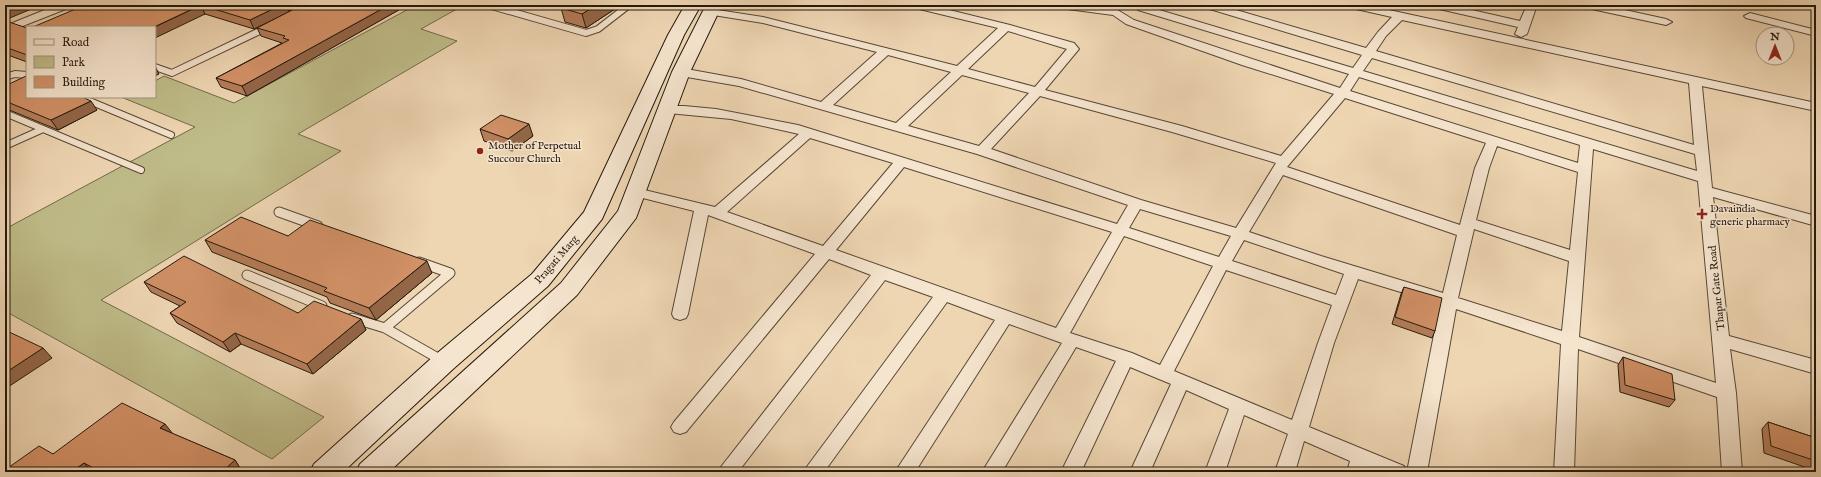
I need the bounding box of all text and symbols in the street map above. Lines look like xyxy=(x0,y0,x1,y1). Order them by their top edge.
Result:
legend xyxy=(26,26,156,98)
north arrow xyxy=(1755,26,1795,66)
text: N xyxy=(1769,30,1780,44)
text: Road xyxy=(62,35,90,50)
text: Park xyxy=(62,55,85,70)
text: Building xyxy=(62,75,106,90)
place label: Mother of Perpetual Succour Church xyxy=(488,139,581,166)
marker: Mother of Perpetual Succour Church xyxy=(475,146,485,156)
place label: Davaindia generic pharmacy xyxy=(1710,202,1791,229)
marker: Davaindia generic pharmacy xyxy=(1697,209,1707,219)
street label: Pragati Marg xyxy=(532,232,582,287)
street label: Thapar Gate Road xyxy=(1706,245,1728,331)

